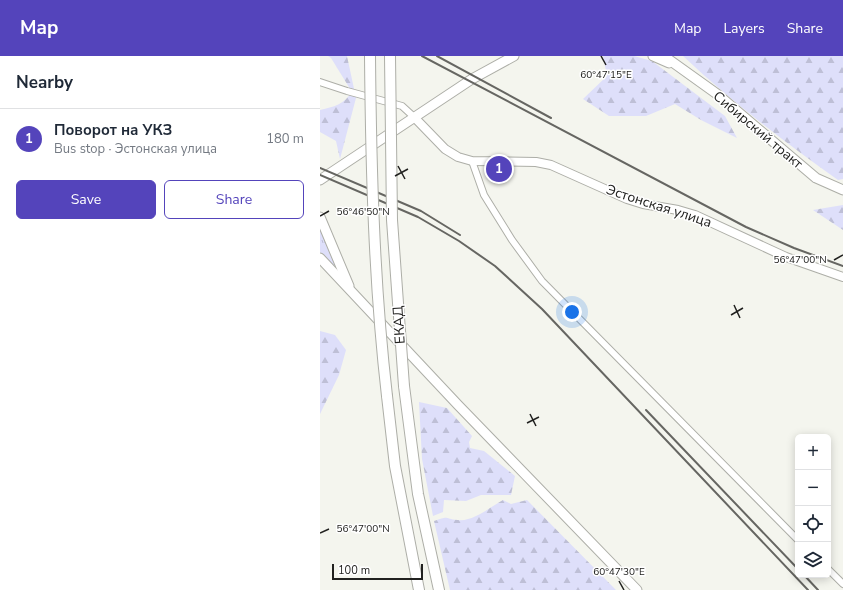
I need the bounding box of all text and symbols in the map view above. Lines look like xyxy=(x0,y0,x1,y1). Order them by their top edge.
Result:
text: Map xyxy=(20,15,58,41)
text: Map xyxy=(674,19,701,38)
text: Layers xyxy=(723,19,765,38)
text: Share xyxy=(787,19,823,38)
text: 60°47'15"E xyxy=(580,68,632,82)
text: Nearby xyxy=(16,71,73,94)
street label: Сибирский тракт xyxy=(709,87,807,174)
text: Поворот на УКЗ xyxy=(54,120,172,140)
text: 1 xyxy=(25,130,33,148)
text: 180 m xyxy=(266,130,304,148)
text: Bus stop · Эстонская улица xyxy=(54,140,217,158)
pin: 1 xyxy=(486,154,512,184)
button: Save xyxy=(16,180,156,219)
button: Share xyxy=(164,180,304,219)
street label: Эстонская улица xyxy=(604,180,714,232)
text: 56°46'50"N xyxy=(336,205,390,219)
text: 56°47'00"N xyxy=(773,253,827,267)
your location xyxy=(562,302,582,322)
street label: ЕКАД xyxy=(388,305,410,345)
map controls xyxy=(795,434,831,578)
button: + xyxy=(795,434,831,470)
button: − xyxy=(795,470,831,506)
button: locate xyxy=(795,506,831,542)
text: 56°47'00"N xyxy=(336,522,390,536)
button: layers xyxy=(795,542,831,578)
scale bar xyxy=(332,562,423,581)
text: 100 m xyxy=(338,563,370,578)
text: 60°47'30"E xyxy=(593,565,645,579)

